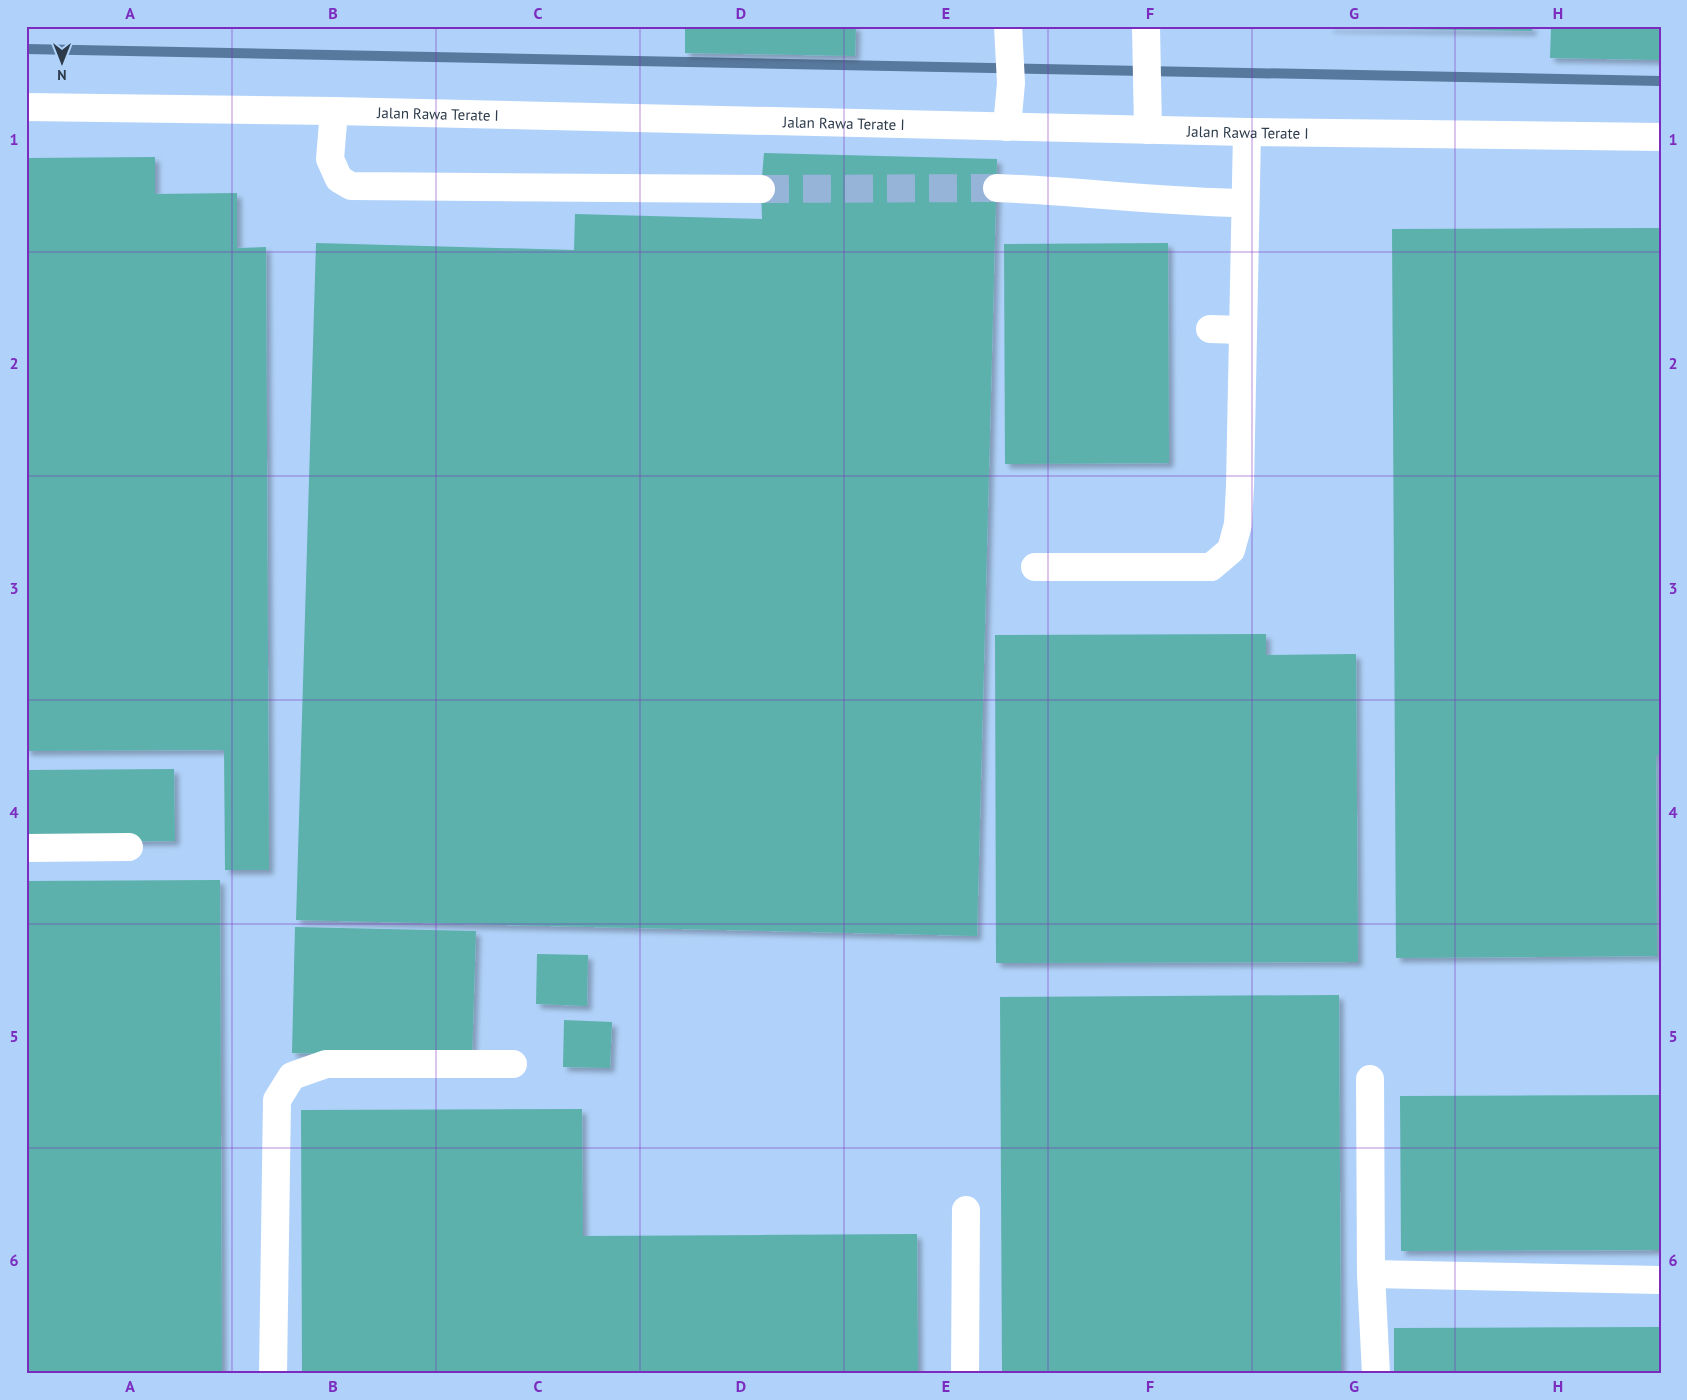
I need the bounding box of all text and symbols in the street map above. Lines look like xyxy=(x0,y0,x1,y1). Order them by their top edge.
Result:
text: A xyxy=(125,3,135,23)
text: B xyxy=(328,3,338,23)
text: C xyxy=(534,3,543,23)
text: D xyxy=(736,3,746,23)
text: E xyxy=(942,3,950,23)
text: F xyxy=(1146,3,1154,23)
text: G xyxy=(1349,3,1359,23)
text: H xyxy=(1553,3,1563,23)
north arrow xyxy=(38,38,88,88)
text: N xyxy=(57,66,67,84)
street label: Jalan Rawa Terate I xyxy=(376,102,499,124)
street label: Jalan Rawa Terate I xyxy=(782,112,905,134)
street label: Jalan Rawa Terate I xyxy=(1186,121,1309,142)
text: 1 xyxy=(9,129,19,149)
text: 1 xyxy=(1668,129,1678,149)
text: 2 xyxy=(9,353,19,373)
text: 2 xyxy=(1668,353,1678,373)
text: 3 xyxy=(9,578,19,598)
text: 3 xyxy=(1668,578,1678,598)
text: 4 xyxy=(9,802,19,822)
text: 4 xyxy=(1668,802,1678,822)
text: 5 xyxy=(9,1026,19,1046)
text: 5 xyxy=(1668,1026,1678,1046)
text: 6 xyxy=(9,1250,19,1270)
text: 6 xyxy=(1668,1250,1678,1270)
text: A xyxy=(125,1376,135,1396)
text: B xyxy=(328,1376,338,1396)
text: C xyxy=(534,1376,543,1396)
text: D xyxy=(736,1376,746,1396)
text: E xyxy=(942,1376,950,1396)
text: F xyxy=(1146,1376,1154,1396)
text: G xyxy=(1349,1376,1359,1396)
text: H xyxy=(1553,1376,1563,1396)

